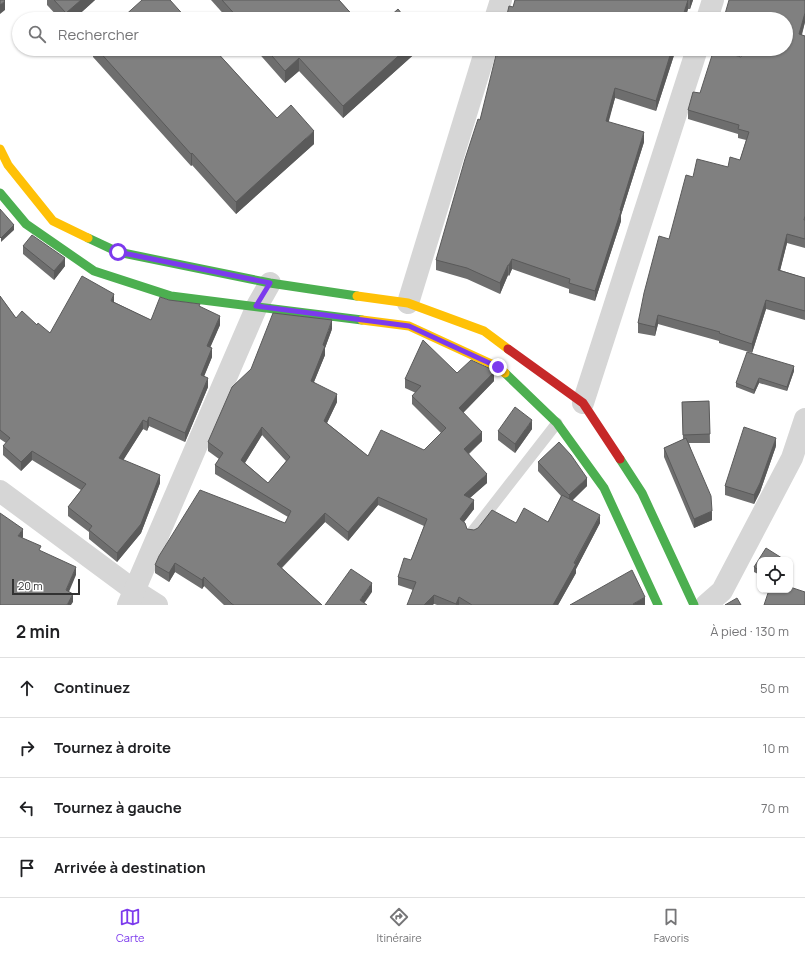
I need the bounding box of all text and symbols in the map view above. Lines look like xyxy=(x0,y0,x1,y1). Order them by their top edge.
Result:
search box xyxy=(12,12,793,56)
icon: search xyxy=(26,23,48,45)
text: Rechercher xyxy=(58,24,139,45)
route start xyxy=(109,243,127,261)
route end xyxy=(489,358,507,376)
map controls xyxy=(757,557,793,593)
button: locate xyxy=(757,557,793,593)
scale bar xyxy=(12,577,80,596)
text: 20 m xyxy=(18,578,43,593)
text: 2 min xyxy=(16,620,60,643)
text: À pied · 130 m xyxy=(710,622,789,640)
icon: ahead xyxy=(16,677,38,699)
text: Continuez xyxy=(54,677,130,698)
text: 50 m xyxy=(760,679,789,697)
icon: right xyxy=(16,737,38,759)
text: Tournez à droite xyxy=(54,737,171,758)
text: 10 m xyxy=(762,739,789,757)
icon: left xyxy=(16,797,38,819)
text: Tournez à gauche xyxy=(54,797,182,818)
text: 70 m xyxy=(761,799,789,817)
icon: arrive xyxy=(16,857,38,879)
text: Arrivée à destination xyxy=(54,857,206,878)
tab: Carte xyxy=(116,906,145,945)
tab: Itinéraire xyxy=(376,906,422,945)
tab: Favoris xyxy=(654,906,689,945)

